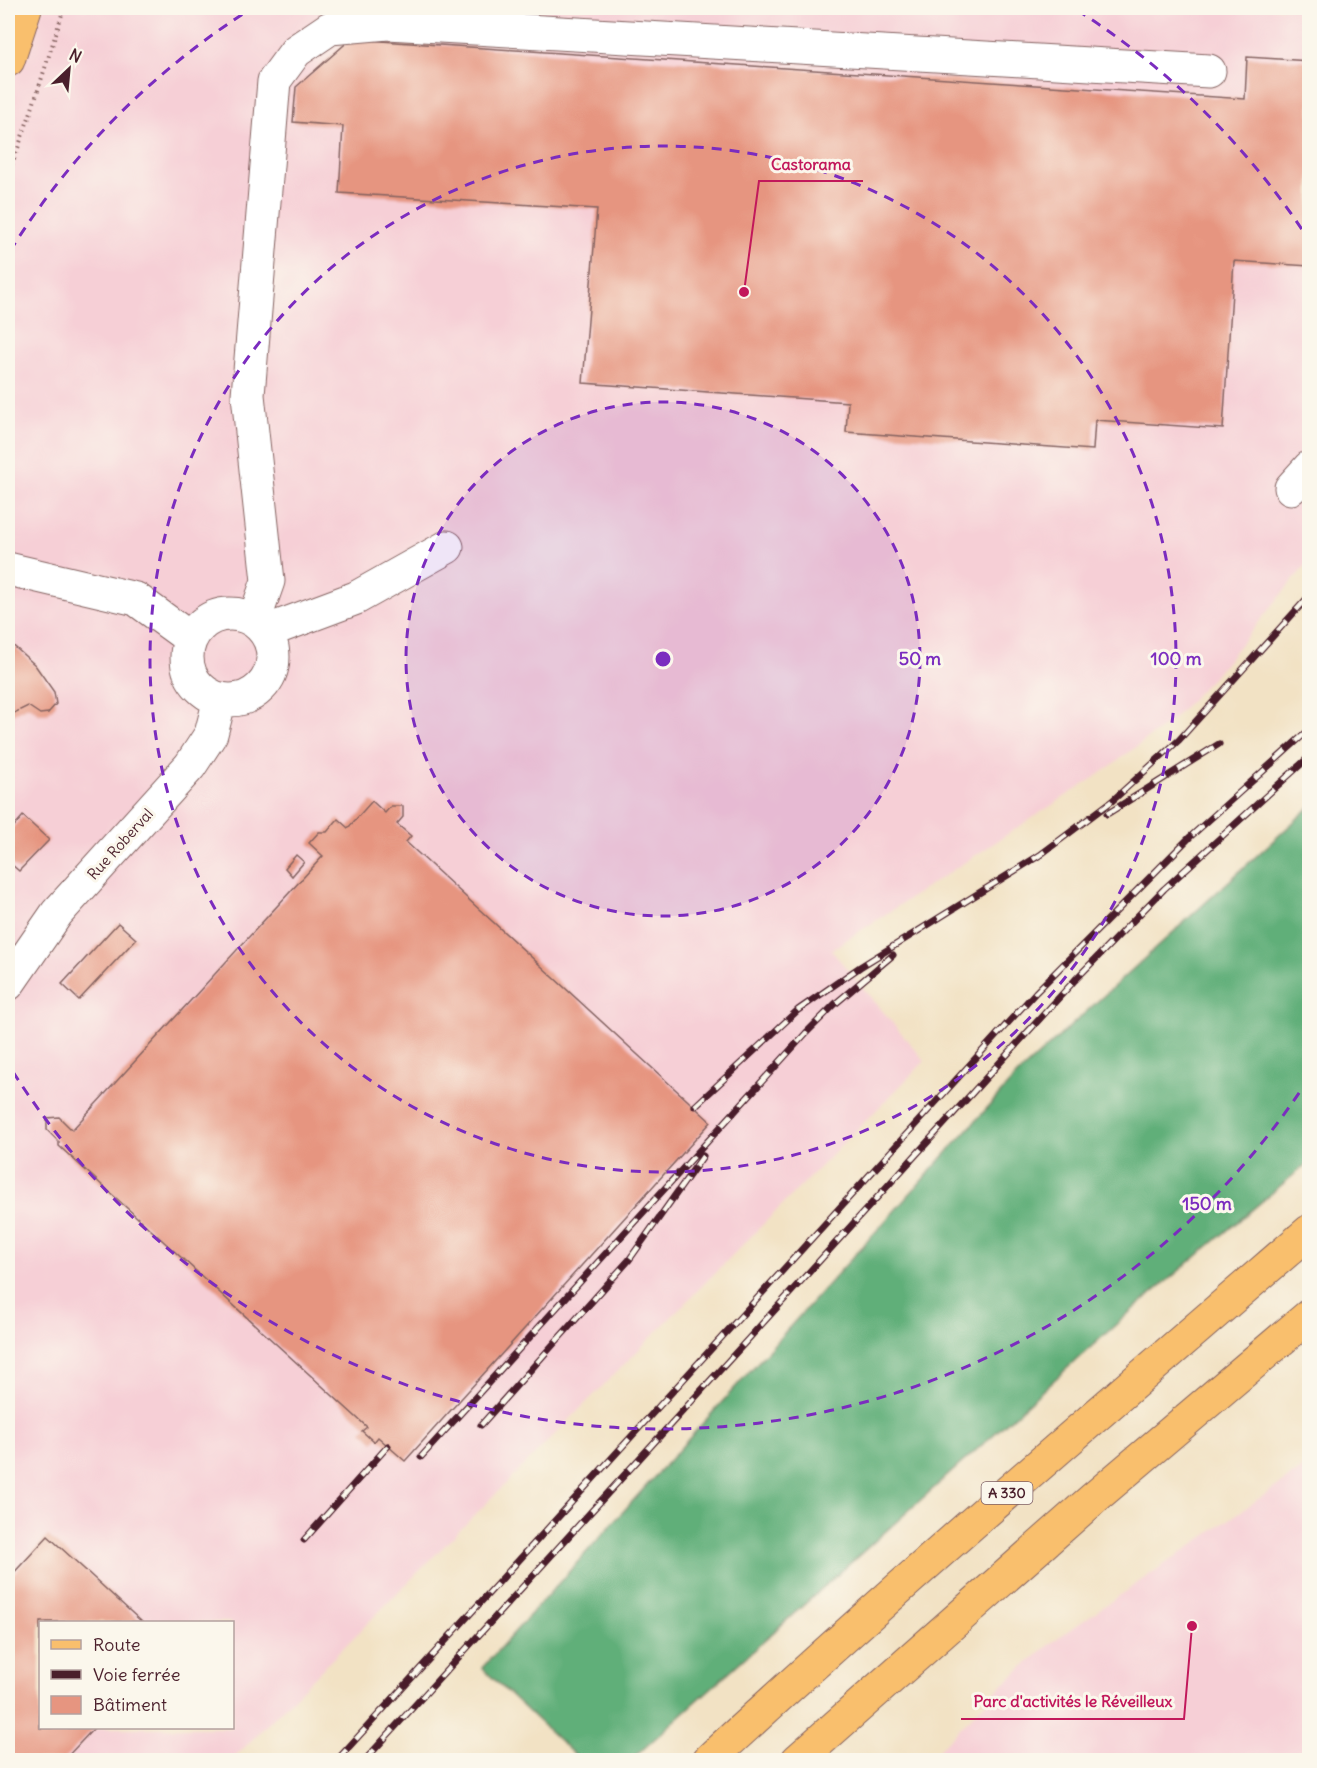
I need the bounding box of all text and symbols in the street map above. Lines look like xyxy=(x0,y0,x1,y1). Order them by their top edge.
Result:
north arrow xyxy=(39,39,99,99)
text: N xyxy=(66,44,85,67)
callout: Castorama xyxy=(759,147,863,181)
text: Castorama xyxy=(771,154,851,174)
text: 50 m xyxy=(899,647,941,670)
text: 100 m xyxy=(1151,647,1202,670)
centre of rings xyxy=(653,649,673,669)
street label: Rue Roberval xyxy=(83,804,157,884)
text: 150 m xyxy=(1182,1192,1232,1215)
road number: A 330 xyxy=(982,1482,1032,1504)
legend xyxy=(39,1621,234,1729)
text: Route xyxy=(93,1633,141,1656)
text: Voie ferrée xyxy=(93,1663,180,1686)
callout: Parc d'activités le Réveilleux xyxy=(961,1685,1184,1719)
text: Parc d'activités le Réveilleux xyxy=(974,1691,1173,1711)
text: Bâtiment xyxy=(93,1693,167,1716)

